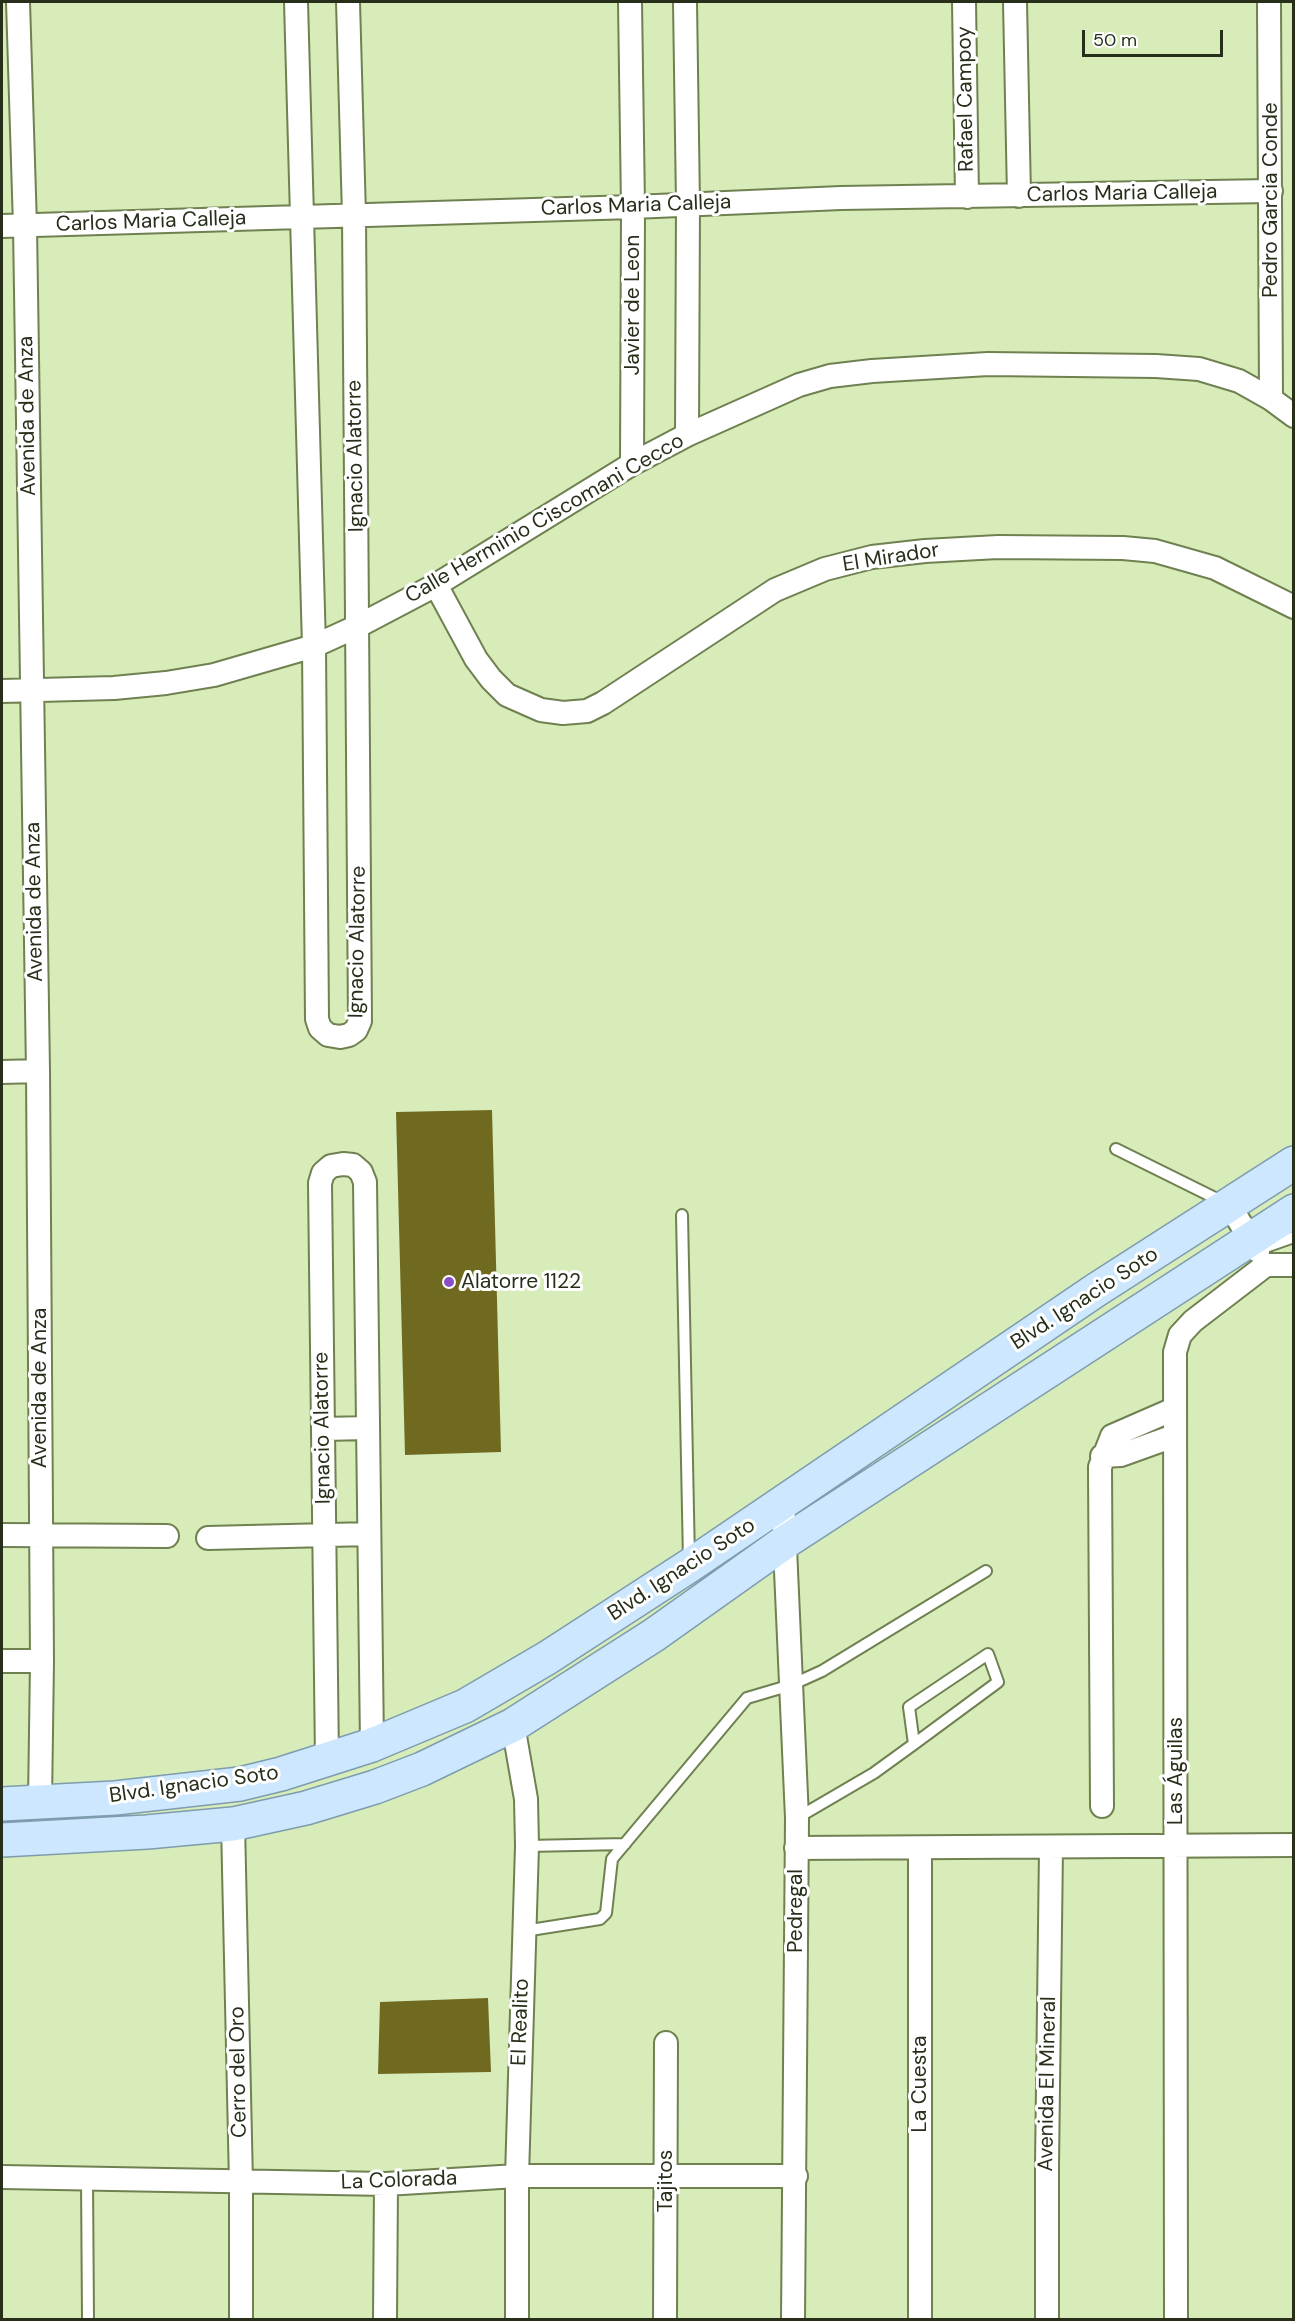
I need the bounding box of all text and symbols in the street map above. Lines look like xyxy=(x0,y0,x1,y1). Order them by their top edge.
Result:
scale bar xyxy=(1085,18,1226,56)
street label: Rafael Campoy xyxy=(952,26,980,172)
text: 50 m xyxy=(1093,28,1137,52)
street label: Pedro Garcia Conde xyxy=(1258,102,1284,298)
street label: Carlos Maria Calleja xyxy=(1026,180,1218,208)
street label: Carlos Maria Calleja xyxy=(540,190,732,222)
street label: Carlos Maria Calleja xyxy=(55,206,247,238)
street label: Javier de Leon xyxy=(620,235,646,375)
street label: Avenida de Anza xyxy=(14,336,42,496)
street label: Ignacio Alatorre xyxy=(342,380,370,532)
street label: Calle Herminio Ciscomani Cecco xyxy=(401,429,689,609)
street label: El Mirador xyxy=(841,538,941,578)
street label: Avenida de Anza xyxy=(21,822,49,982)
street label: Ignacio Alatorre xyxy=(344,866,372,1018)
street label: Blvd. Ignacio Soto xyxy=(1007,1242,1163,1356)
place label: Alatorre 1122 xyxy=(461,1269,581,1295)
marker: Alatorre 1122 xyxy=(442,1275,456,1289)
street label: Avenida de Anza xyxy=(27,1308,53,1468)
street label: Ignacio Alatorre xyxy=(309,1352,337,1504)
street label: Blvd. Ignacio Soto xyxy=(604,1513,760,1627)
street label: Las Águilas xyxy=(1163,1717,1189,1825)
street label: Blvd. Ignacio Soto xyxy=(108,1761,280,1809)
street label: Pedregal xyxy=(783,1869,809,1953)
street label: El Realito xyxy=(507,1978,535,2066)
street label: Avenida El Mineral xyxy=(1034,1996,1062,2172)
street label: Cerro del Oro xyxy=(225,2006,253,2138)
street label: La Cuesta xyxy=(907,2036,933,2132)
street label: Tajitos xyxy=(653,2150,679,2212)
street label: La Colorada xyxy=(340,2166,458,2196)

